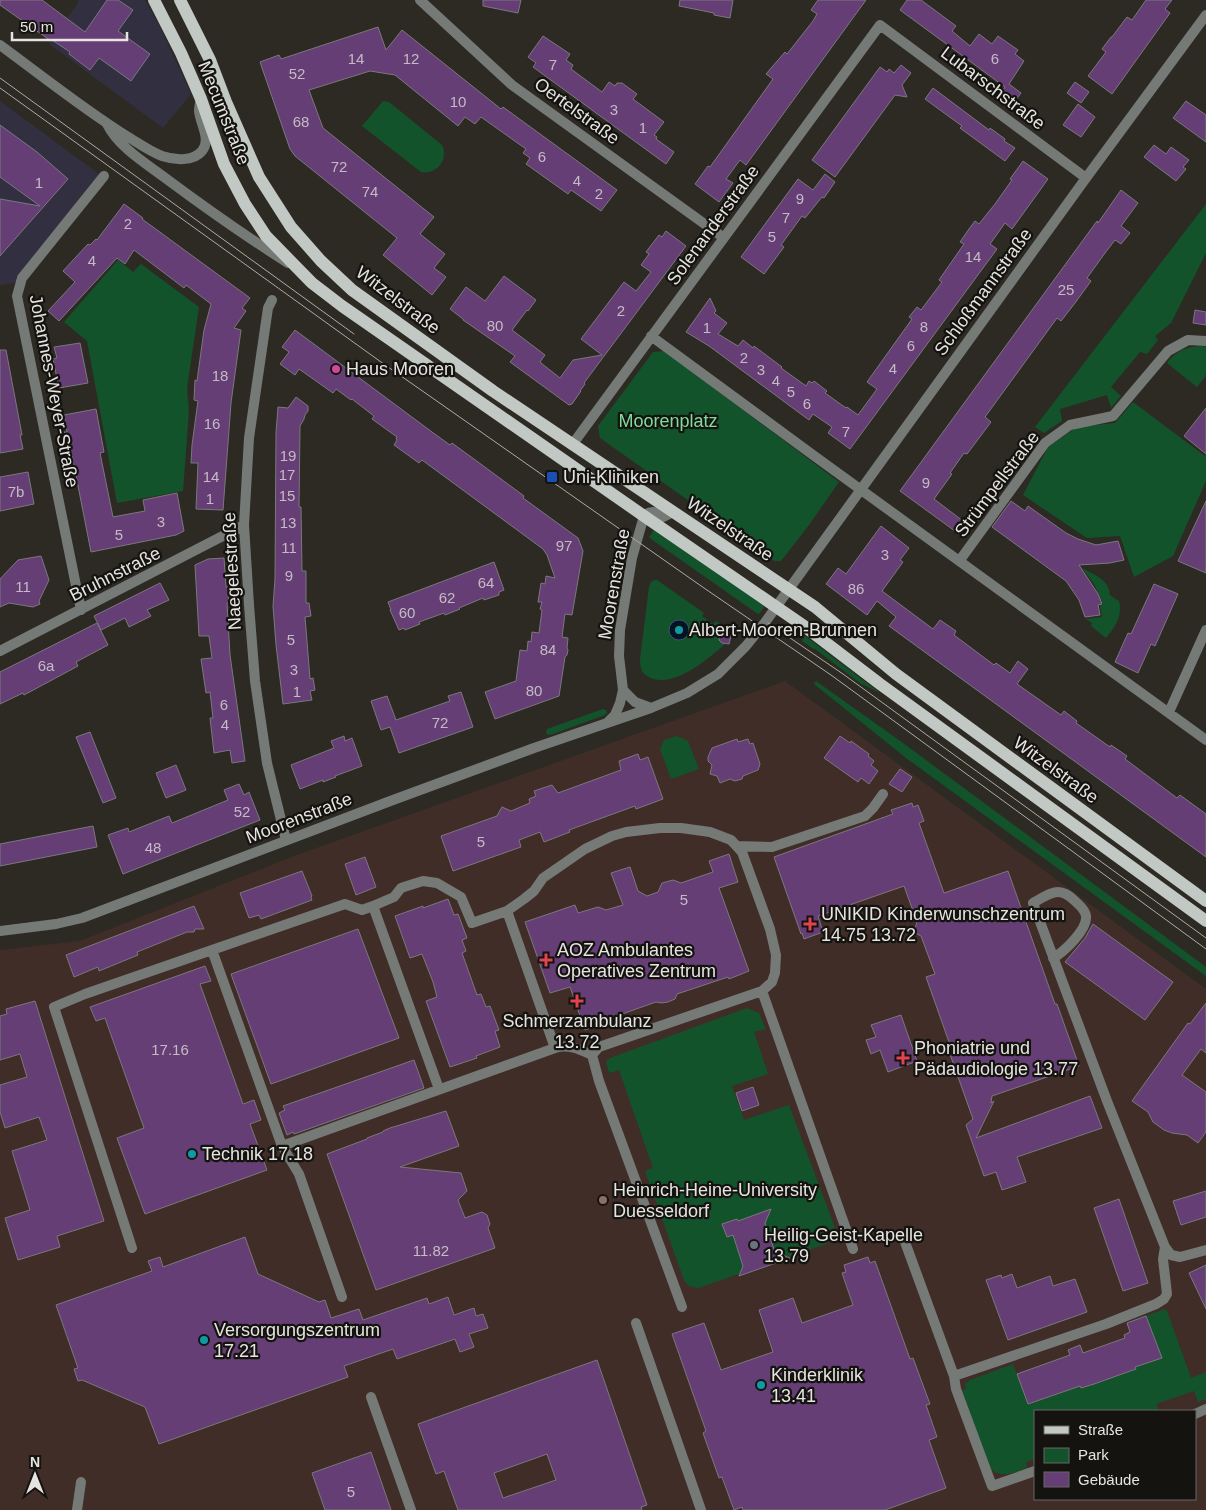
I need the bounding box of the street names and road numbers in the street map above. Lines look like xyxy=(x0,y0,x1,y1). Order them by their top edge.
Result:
street label: Lubarschstraße xyxy=(937,42,1049,134)
street label: Mecumstraße xyxy=(194,58,254,168)
street label: Oertelstraße xyxy=(531,74,623,148)
street label: Solenanderstraße xyxy=(663,161,763,289)
street label: Schloßmannstraße xyxy=(930,225,1036,359)
street label: Witzelstraße xyxy=(352,262,444,338)
street label: Johannes-Weyer-Straße xyxy=(26,293,82,489)
street label: Strümpellstraße xyxy=(951,427,1043,541)
street label: Witzelstraße xyxy=(683,493,777,565)
street label: Naegelestraße xyxy=(219,512,245,630)
street label: Moorenstraße xyxy=(594,527,634,641)
street label: Bruhnstraße xyxy=(66,543,164,605)
street label: Witzelstraße xyxy=(1010,733,1102,807)
street label: Moorenstraße xyxy=(243,789,355,847)

